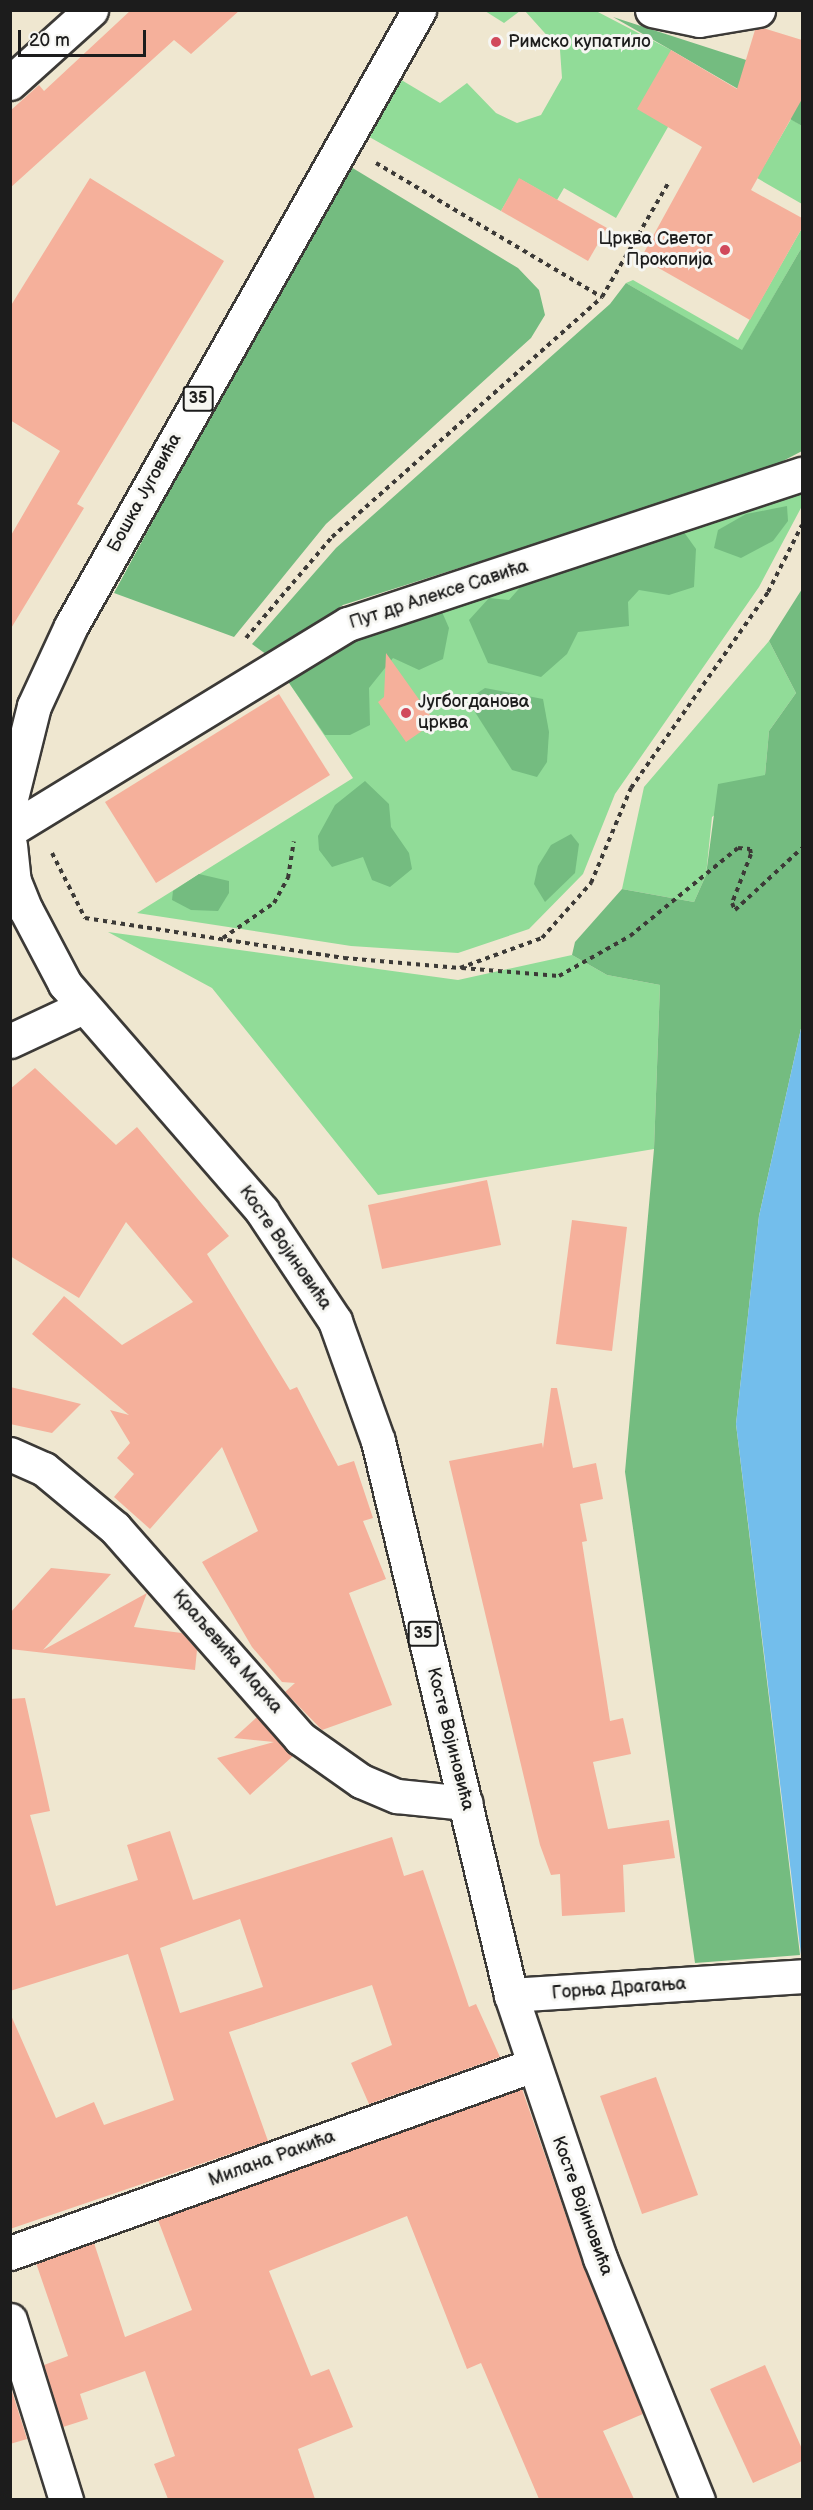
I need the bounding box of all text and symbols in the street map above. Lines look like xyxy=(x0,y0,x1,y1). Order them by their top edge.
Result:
scale bar xyxy=(21,18,148,56)
text: 20 m xyxy=(29,30,70,51)
place label: Римско купатило xyxy=(508,31,651,53)
marker: Римско купатило xyxy=(489,35,503,49)
place label: Црква Светог Прокопија xyxy=(599,229,713,272)
marker: Црква Светог Прокопија xyxy=(718,243,732,257)
road number: 35 xyxy=(182,386,214,412)
street label: Бошка Југовића xyxy=(103,430,187,556)
street label: Пут др Алексе Савића xyxy=(347,556,531,634)
place label: Југбогданова црква xyxy=(418,692,529,734)
marker: Југбогданова црква xyxy=(399,706,413,720)
street label: Косте Војиновића xyxy=(234,1182,336,1314)
street label: Краљевића Марка xyxy=(167,1586,287,1718)
road number: 35 xyxy=(406,1621,440,1647)
street label: Косте Војиновића xyxy=(422,1665,478,1813)
street label: Горња Драгања xyxy=(551,1974,687,2004)
street label: Милана Ракића xyxy=(206,2126,338,2192)
street label: Косте Војиновића xyxy=(547,2133,617,2279)

